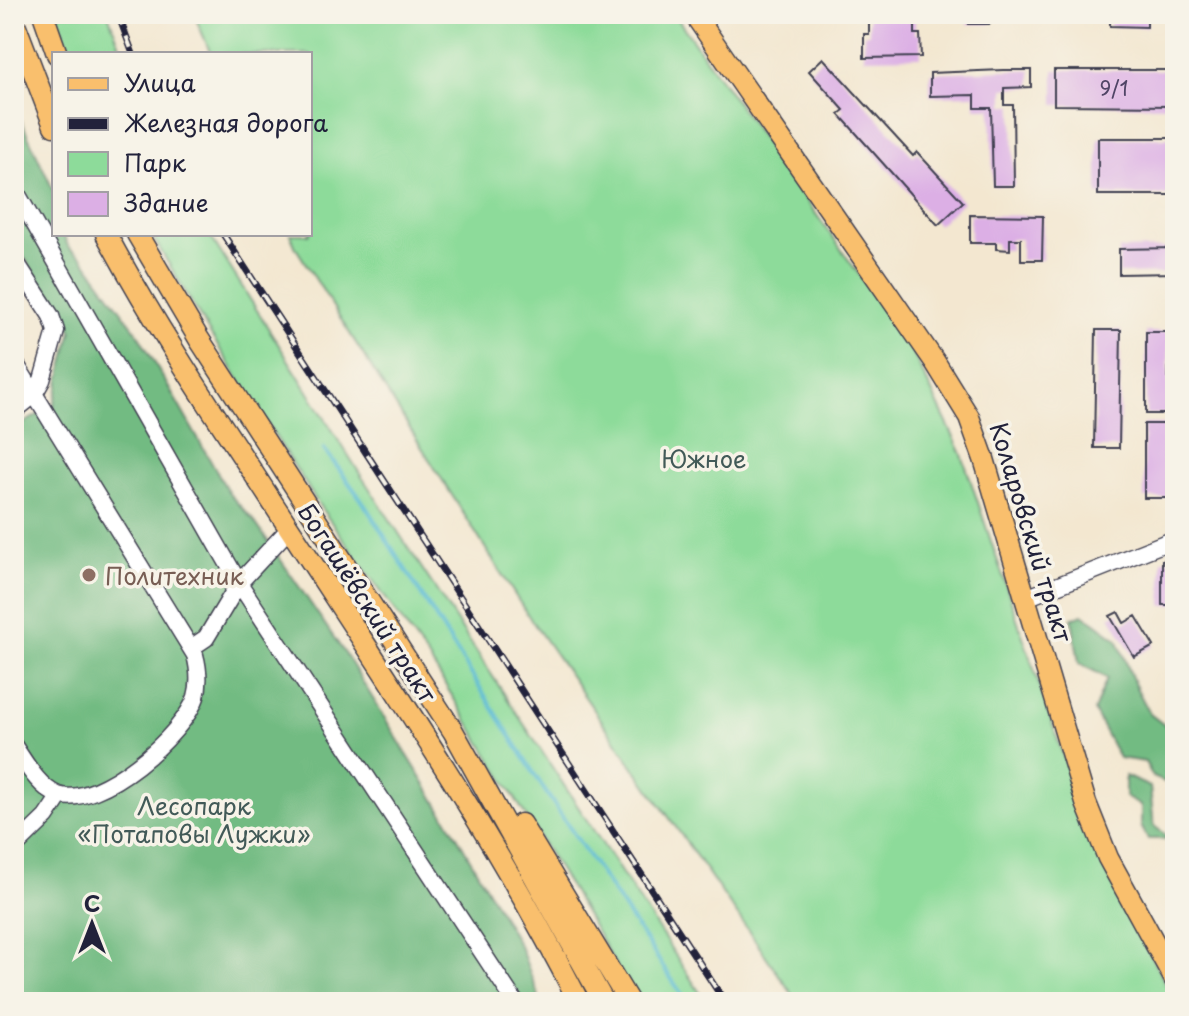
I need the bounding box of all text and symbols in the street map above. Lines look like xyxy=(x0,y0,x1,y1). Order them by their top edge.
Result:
legend xyxy=(52,52,312,236)
text: Улица xyxy=(124,64,196,100)
house number: 9/1 xyxy=(1100,73,1128,103)
text: Железная дорога xyxy=(124,104,328,140)
text: Парк xyxy=(124,144,187,180)
text: Здание xyxy=(124,184,209,220)
street label: Коларовский тракт xyxy=(981,418,1083,647)
park label: Южное xyxy=(662,440,746,476)
street label: Богашёвский тракт xyxy=(290,495,446,709)
place label: Политехник xyxy=(105,557,245,593)
marker: Политехник xyxy=(80,566,98,584)
park label: Лесопарк «Потаповы Лужки» xyxy=(78,787,310,851)
north arrow xyxy=(52,884,132,964)
text: С xyxy=(84,886,100,919)

